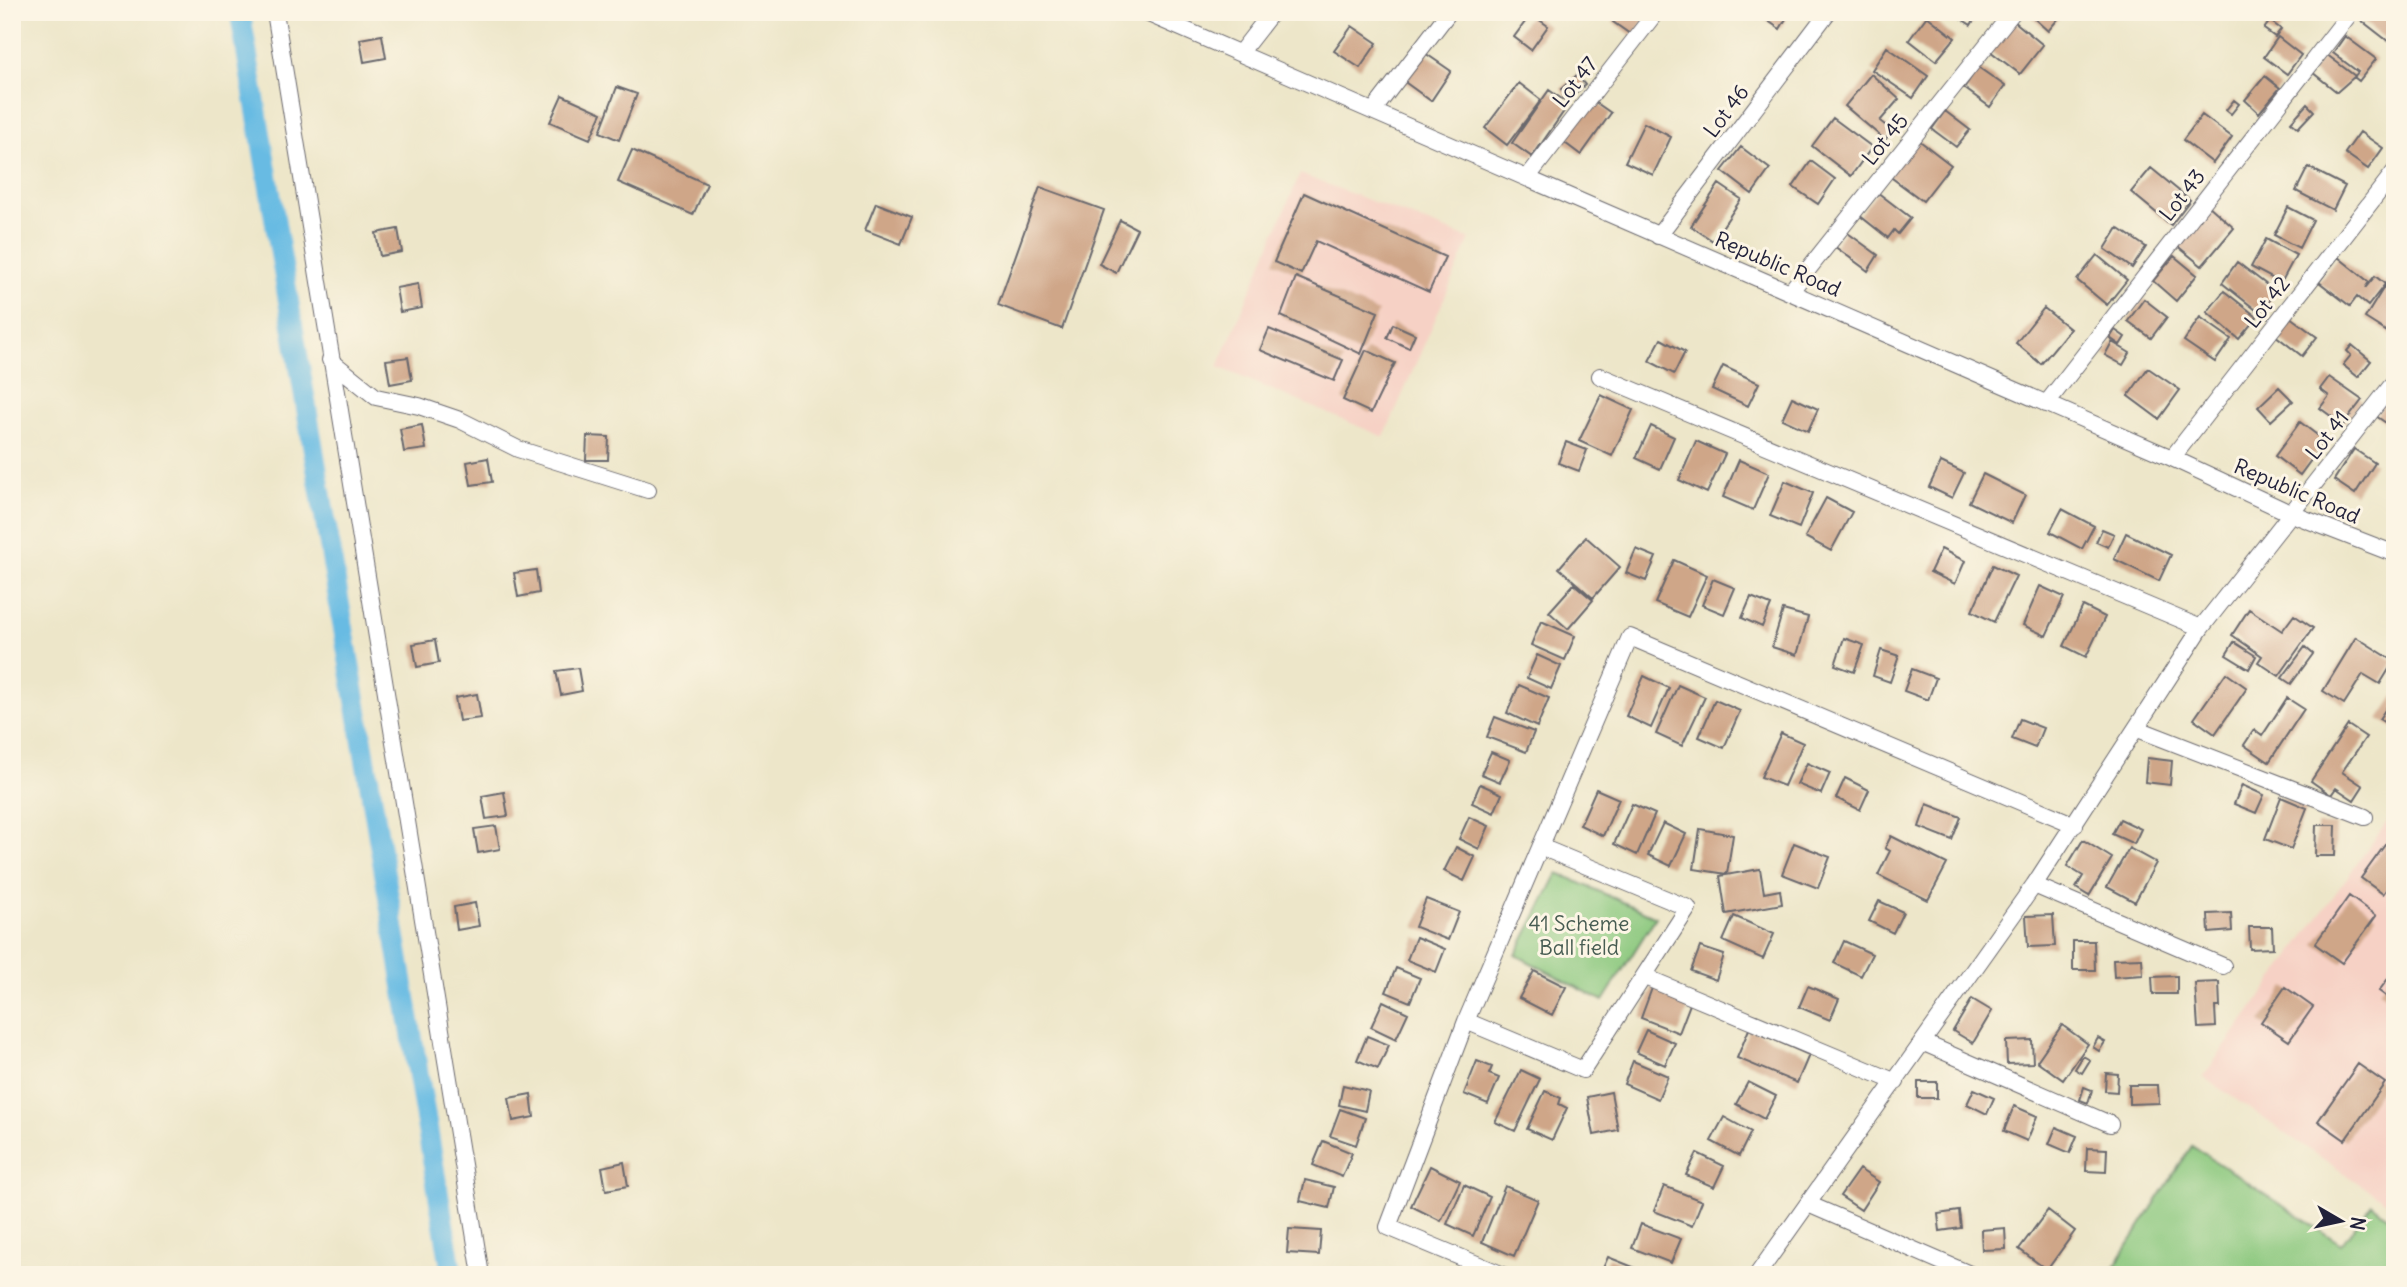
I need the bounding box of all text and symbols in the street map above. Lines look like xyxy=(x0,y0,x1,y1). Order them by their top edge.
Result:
street label: Lot 47 xyxy=(1547,51,1603,113)
street label: Lot 46 xyxy=(1697,79,1755,143)
street label: Lot 45 xyxy=(1856,108,1914,170)
street label: Lot 43 xyxy=(2153,163,2211,227)
street label: Republic Road xyxy=(1711,225,1845,303)
street label: Lot 42 xyxy=(2238,271,2296,333)
street label: Lot 41 xyxy=(2299,405,2355,465)
street label: Republic Road xyxy=(2230,452,2364,530)
park label: 41 Scheme Ball field xyxy=(1529,910,1629,961)
north arrow xyxy=(2306,1186,2376,1256)
text: N xyxy=(2345,1215,2371,1232)

